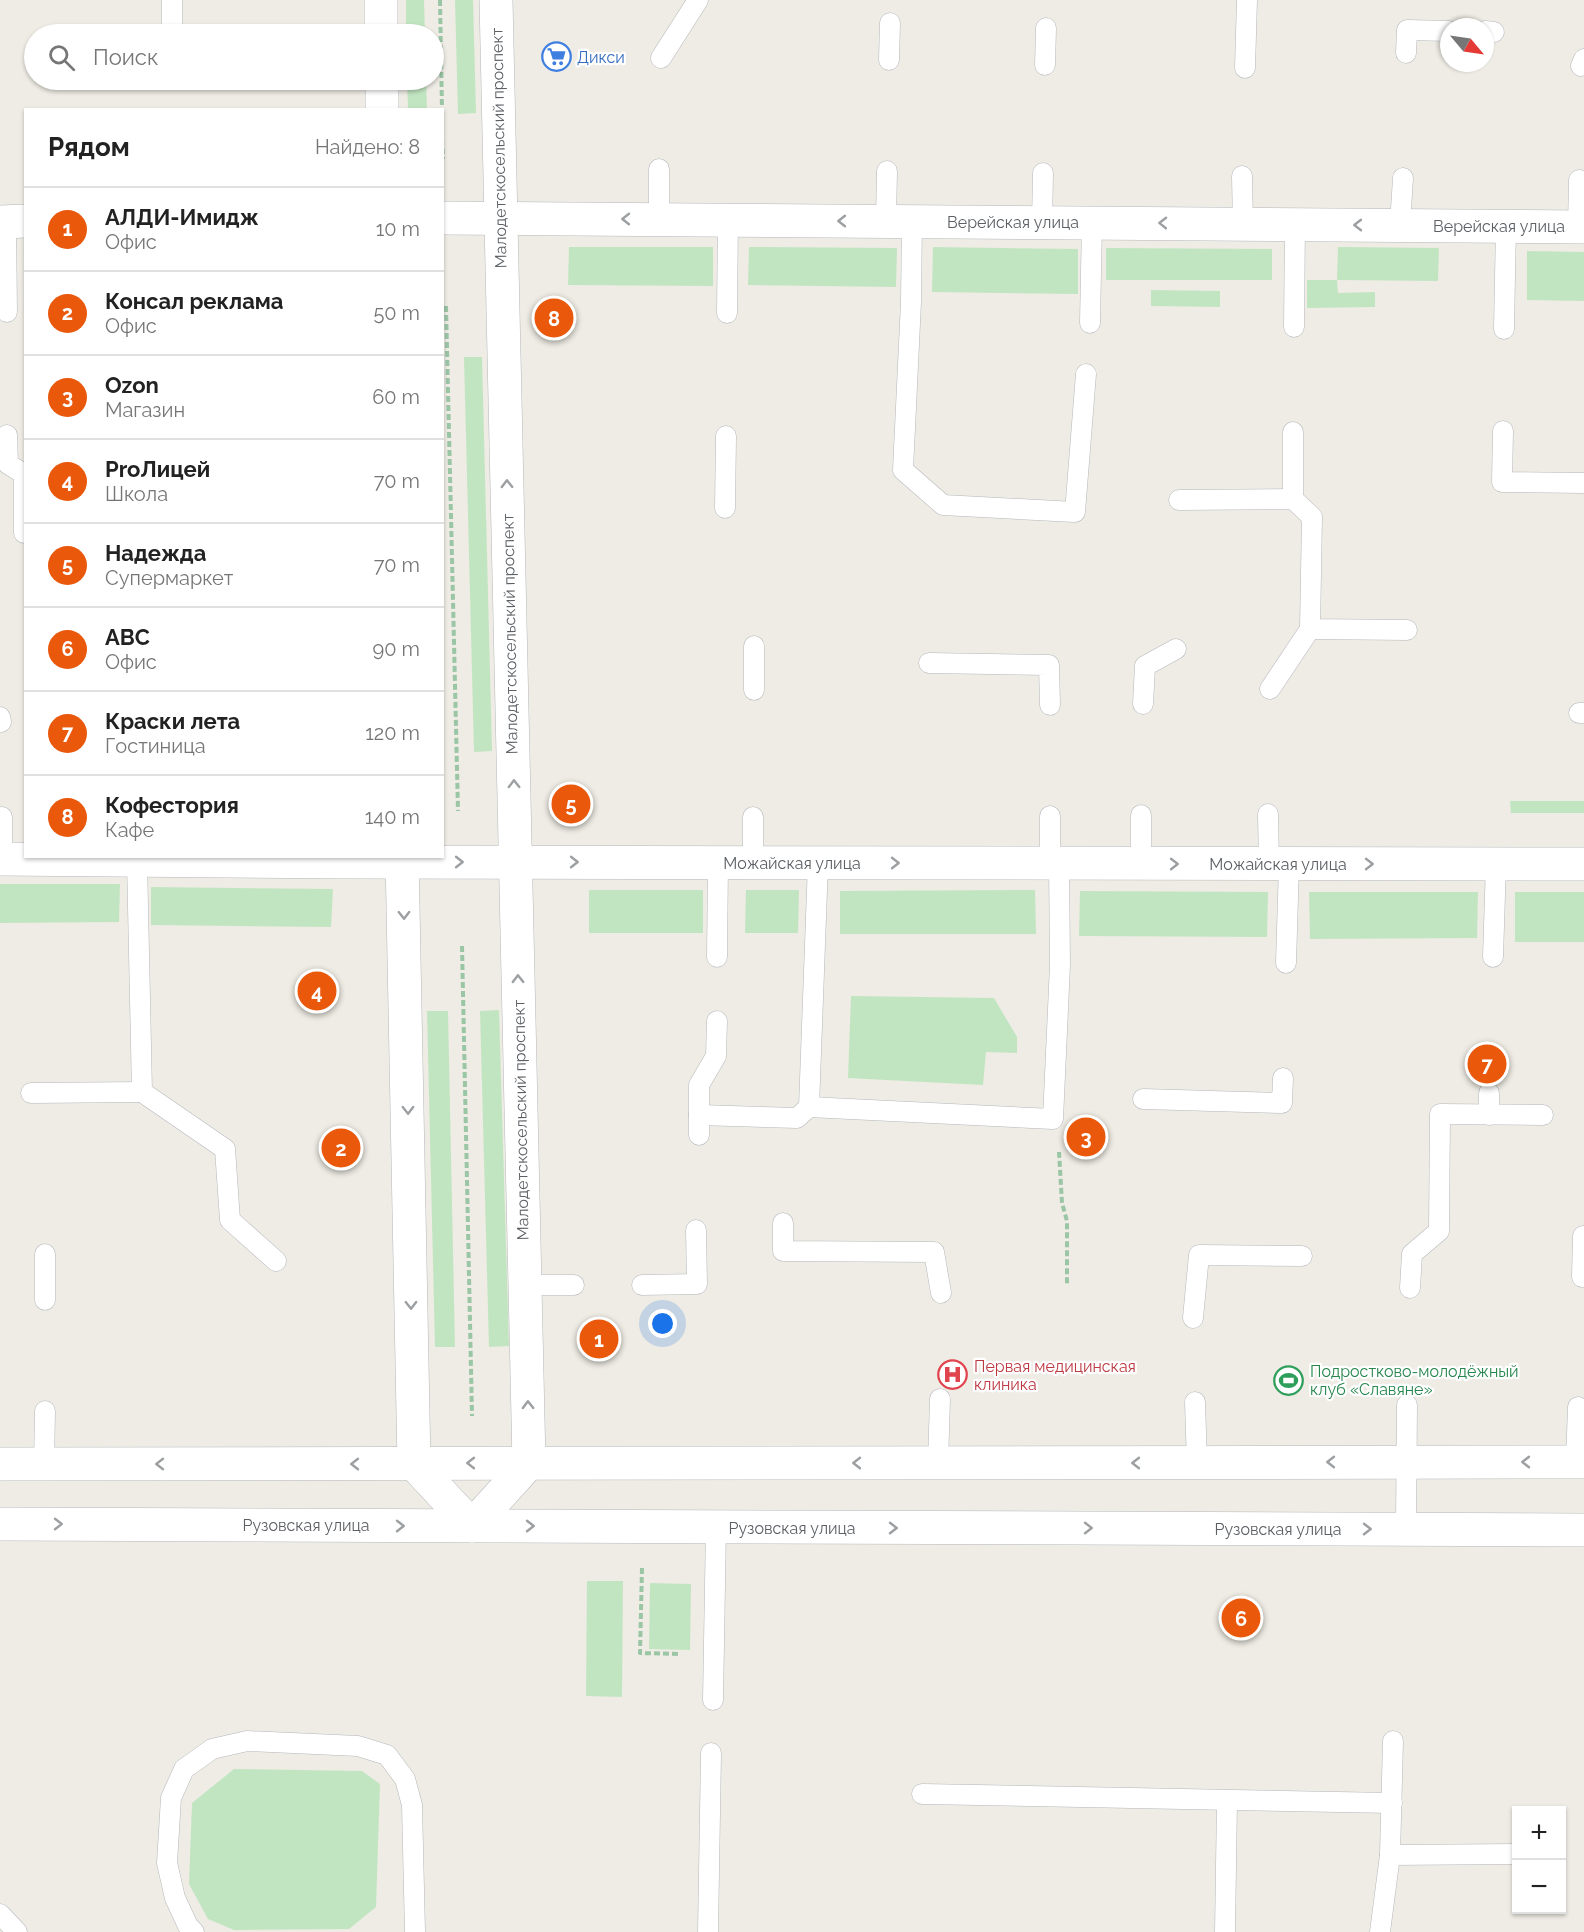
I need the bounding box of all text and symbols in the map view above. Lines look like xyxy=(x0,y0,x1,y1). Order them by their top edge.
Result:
north arrow xyxy=(1440,18,1494,72)
search box xyxy=(24,24,444,90)
street label: Малодетскосельский проспект xyxy=(487,27,511,268)
icon: search xyxy=(45,41,78,74)
supermarket icon: Дикси xyxy=(540,41,572,73)
text: Поиск xyxy=(93,44,158,70)
place label: Дикси xyxy=(577,48,625,67)
text: Рядом xyxy=(48,132,130,162)
text: Найдено: 8 xyxy=(315,135,420,159)
text: АЛДИ-Имидж xyxy=(105,204,259,230)
one-way arrow xyxy=(621,213,630,225)
street label: Верейская улица xyxy=(947,213,1079,232)
one-way arrow xyxy=(837,215,846,227)
text: 1 xyxy=(63,217,72,241)
text: 10 m xyxy=(376,217,420,241)
one-way arrow xyxy=(1158,217,1167,229)
street label: Верейская улица xyxy=(1433,217,1565,236)
one-way arrow xyxy=(1353,219,1362,231)
text: Офис xyxy=(105,230,157,254)
text: Консал реклама xyxy=(105,288,283,314)
pin: 8 xyxy=(534,296,574,340)
text: 2 xyxy=(62,301,73,325)
text: 50 m xyxy=(373,301,420,325)
text: Офис xyxy=(105,314,157,338)
text: Ozon xyxy=(105,372,159,398)
text: 3 xyxy=(62,385,73,409)
text: 60 m xyxy=(372,385,420,409)
text: Магазин xyxy=(105,398,185,422)
text: ProЛицей xyxy=(105,456,210,482)
text: 4 xyxy=(62,469,73,493)
text: 70 m xyxy=(374,469,420,493)
one-way arrow xyxy=(500,479,513,488)
text: Школа xyxy=(105,482,168,506)
street label: Малодетскосельский проспект xyxy=(498,513,522,754)
text: Надежда xyxy=(105,540,206,566)
text: 5 xyxy=(62,553,73,577)
text: 70 m xyxy=(374,553,420,577)
text: Супермаркет xyxy=(105,566,233,590)
text: АВС xyxy=(105,624,150,650)
text: 6 xyxy=(61,637,74,661)
text: 90 m xyxy=(373,637,420,661)
text: Офис xyxy=(105,650,157,674)
text: Краски лета xyxy=(105,708,240,734)
text: 7 xyxy=(62,721,73,745)
text: 120 m xyxy=(365,721,420,745)
text: Гостиница xyxy=(105,734,206,758)
one-way arrow xyxy=(507,779,520,788)
pin: 5 xyxy=(552,782,590,826)
text: Кофестория xyxy=(105,792,239,818)
text: 8 xyxy=(61,805,74,829)
text: 140 m xyxy=(365,805,420,829)
text: Кафе xyxy=(105,818,154,842)
street label: Можайская улица xyxy=(723,854,861,873)
one-way arrow xyxy=(454,855,463,868)
street label: Можайская улица xyxy=(1209,855,1347,874)
one-way arrow xyxy=(570,856,579,868)
one-way arrow xyxy=(891,857,900,869)
one-way arrow xyxy=(1170,858,1179,870)
one-way arrow xyxy=(1365,858,1374,870)
one-way arrow xyxy=(397,910,410,919)
pin: 4 xyxy=(298,968,336,1014)
one-way arrow xyxy=(512,974,524,983)
street label: Малодетскосельский проспект xyxy=(509,999,533,1240)
pin: 7 xyxy=(1468,1042,1506,1086)
one-way arrow xyxy=(401,1105,414,1114)
pin: 3 xyxy=(1066,1114,1106,1160)
pin: 2 xyxy=(322,1126,360,1170)
one-way arrow xyxy=(405,1300,417,1309)
your location xyxy=(648,1309,677,1338)
pin: 1 xyxy=(580,1316,618,1362)
place label: Первая медицинская клиника xyxy=(974,1357,1136,1394)
hospital icon: Первая медицинская клиника xyxy=(937,1359,969,1391)
place label: Подростково-молодёжный клуб «Славяне» xyxy=(1310,1362,1519,1399)
sports icon: Подростково-молодёжный клуб «Славяне» xyxy=(1273,1364,1305,1396)
one-way arrow xyxy=(521,1400,534,1409)
one-way arrow xyxy=(1326,1456,1335,1468)
one-way arrow xyxy=(1521,1456,1530,1468)
one-way arrow xyxy=(467,1457,476,1469)
one-way arrow xyxy=(852,1457,861,1469)
one-way arrow xyxy=(1131,1457,1140,1469)
one-way arrow xyxy=(156,1458,165,1470)
one-way arrow xyxy=(351,1458,360,1470)
street label: Рузовская улица xyxy=(242,1516,370,1535)
one-way arrow xyxy=(54,1518,63,1530)
street label: Рузовская улица xyxy=(728,1519,856,1538)
one-way arrow xyxy=(396,1520,405,1532)
one-way arrow xyxy=(526,1520,535,1532)
street label: Рузовская улица xyxy=(1214,1520,1342,1539)
one-way arrow xyxy=(889,1522,898,1534)
one-way arrow xyxy=(1084,1522,1093,1534)
one-way arrow xyxy=(1363,1523,1372,1535)
pin: 6 xyxy=(1222,1596,1260,1640)
map controls xyxy=(1512,1806,1566,1914)
button: + xyxy=(1512,1806,1566,1860)
button: − xyxy=(1512,1860,1566,1914)

